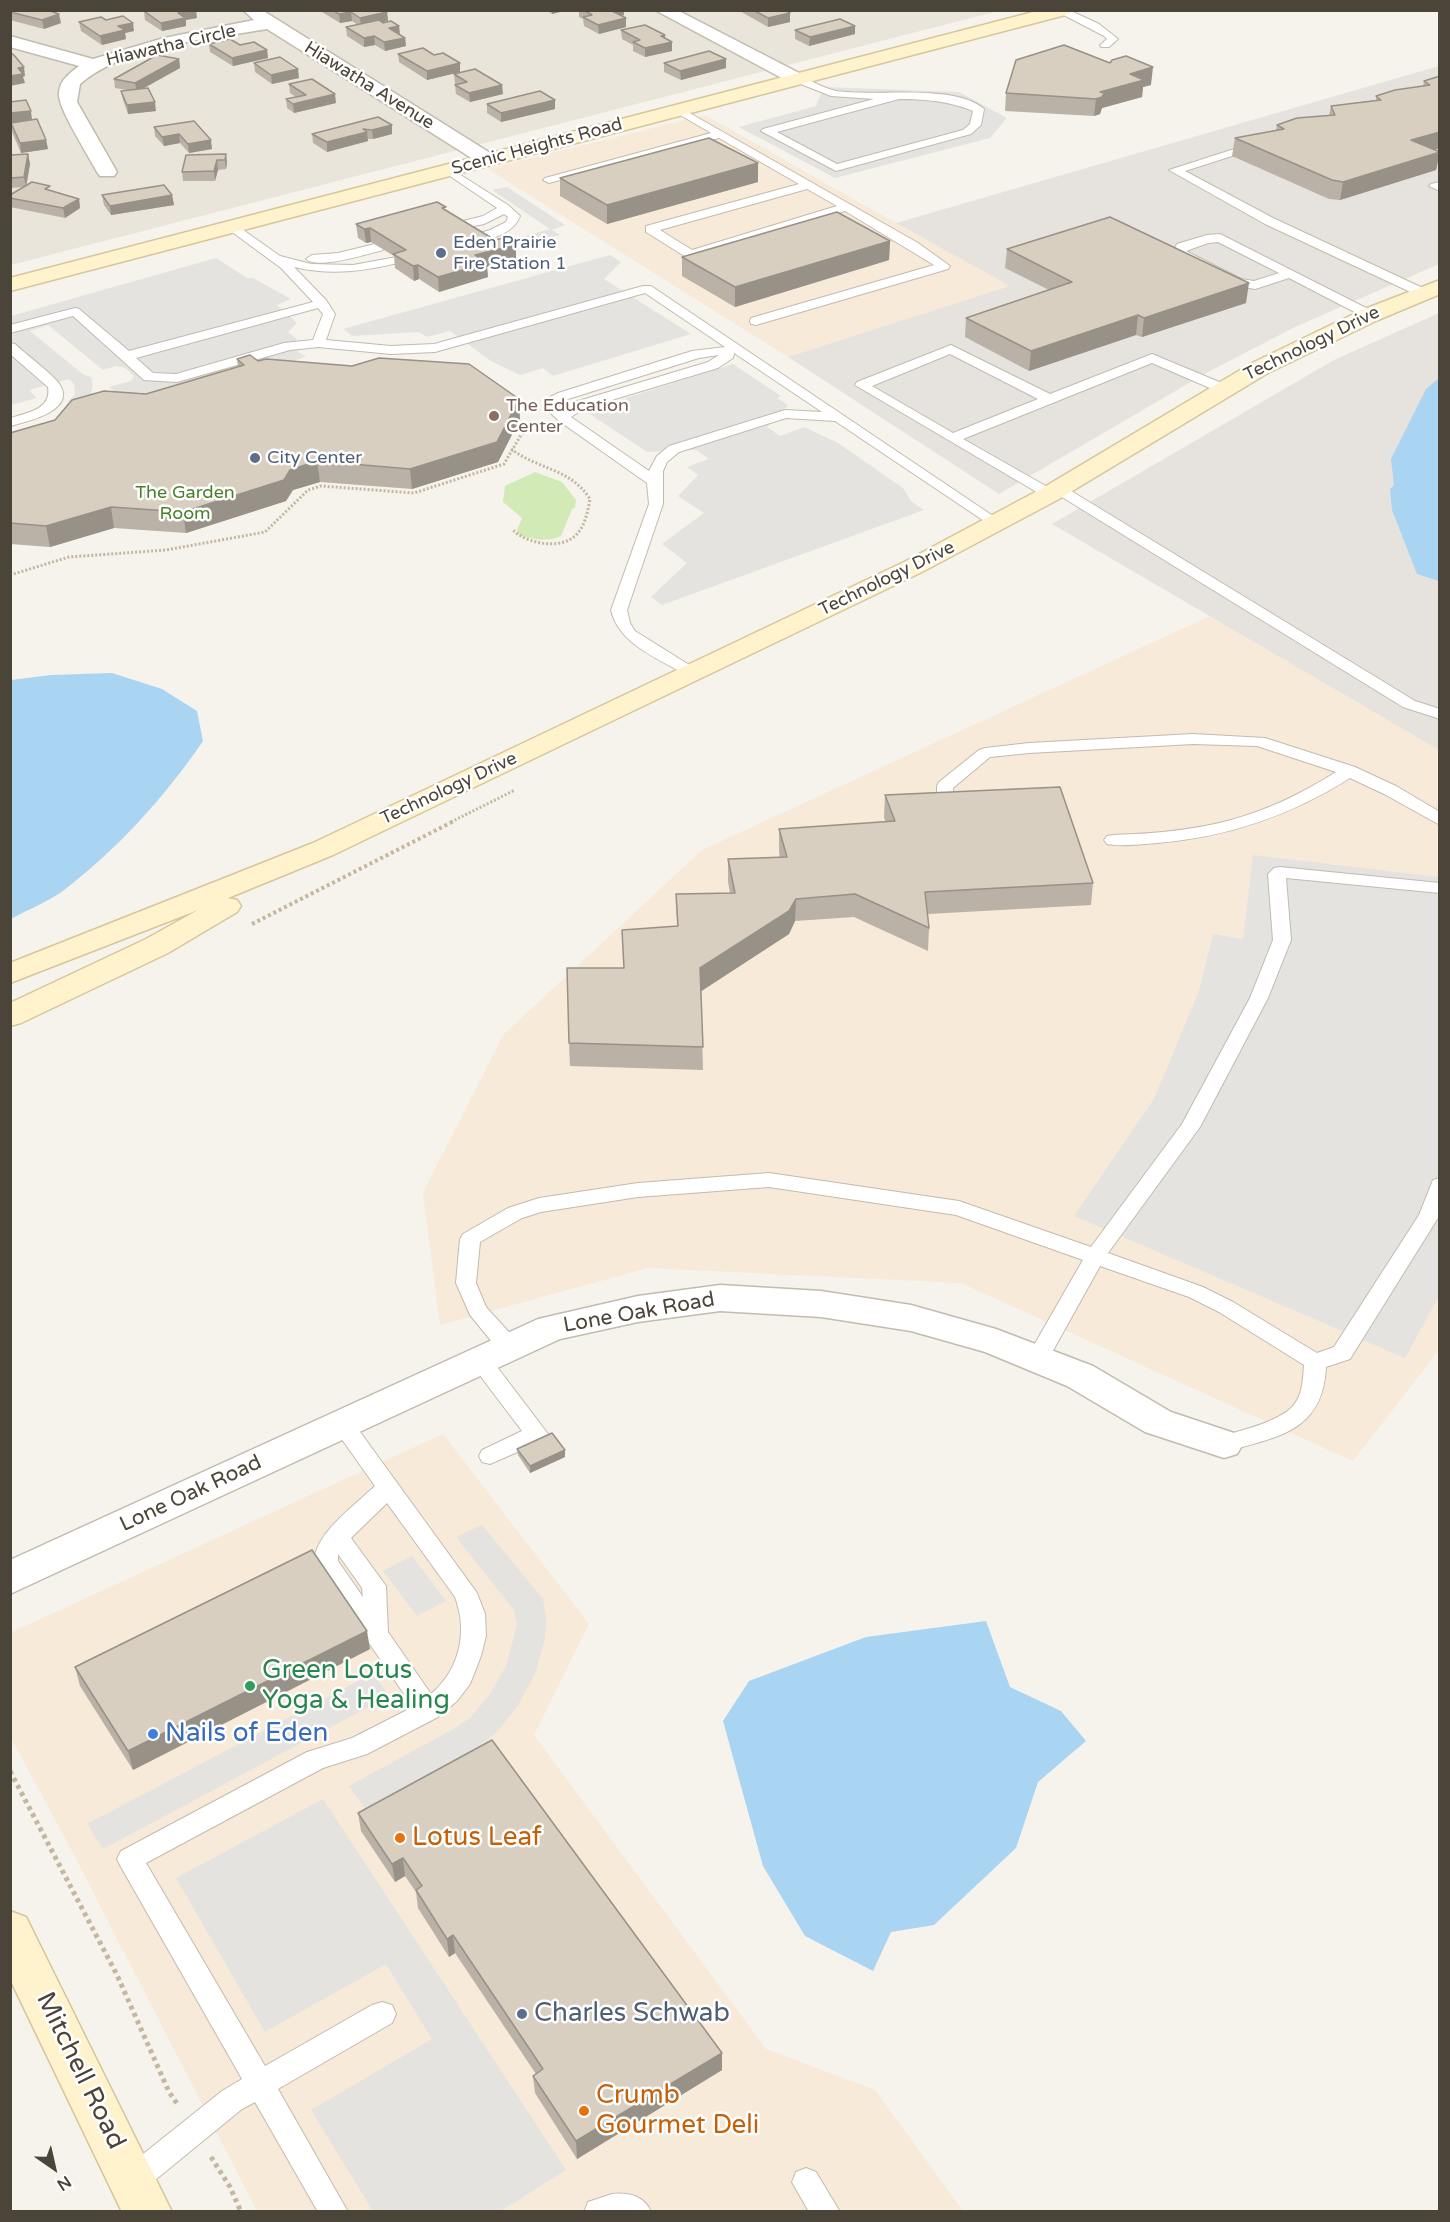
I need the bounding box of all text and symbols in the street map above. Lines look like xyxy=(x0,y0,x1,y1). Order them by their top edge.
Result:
street label: Hiawatha Circle xyxy=(104,21,238,71)
street label: Hiawatha Avenue xyxy=(300,37,438,135)
street label: Scenic Heights Road xyxy=(449,114,625,180)
place label: Eden Prairie Fire Station 1 xyxy=(453,232,566,274)
marker: Eden Prairie Fire Station 1 xyxy=(434,246,448,260)
street label: Technology Drive xyxy=(1241,302,1383,386)
place label: The Education Center xyxy=(506,395,629,438)
marker: The Education Center xyxy=(487,409,501,423)
place label: City Center xyxy=(267,447,362,469)
marker: City Center xyxy=(248,451,262,465)
park label: The Garden Room xyxy=(135,482,235,524)
street label: Technology Drive xyxy=(816,537,958,621)
street label: Technology Drive xyxy=(377,748,521,830)
street label: Lone Oak Road xyxy=(561,1287,717,1339)
street label: Lone Oak Road xyxy=(116,1450,266,1538)
place label: Green Lotus Yoga & Healing xyxy=(262,1655,450,1716)
marker: Green Lotus Yoga & Healing xyxy=(243,1679,257,1693)
place label: Nails of Eden xyxy=(165,1718,328,1750)
marker: Nails of Eden xyxy=(146,1727,160,1741)
place label: Lotus Leaf xyxy=(412,1822,542,1854)
marker: Lotus Leaf xyxy=(393,1831,407,1845)
street label: Mitchell Road xyxy=(29,1988,131,2154)
place label: Charles Schwab xyxy=(534,1998,730,2030)
marker: Charles Schwab xyxy=(515,2007,529,2021)
place label: Crumb Gourmet Deli xyxy=(596,2080,759,2142)
marker: Crumb Gourmet Deli xyxy=(577,2104,591,2118)
north arrow xyxy=(24,2138,84,2198)
text: N xyxy=(53,2171,75,2195)

